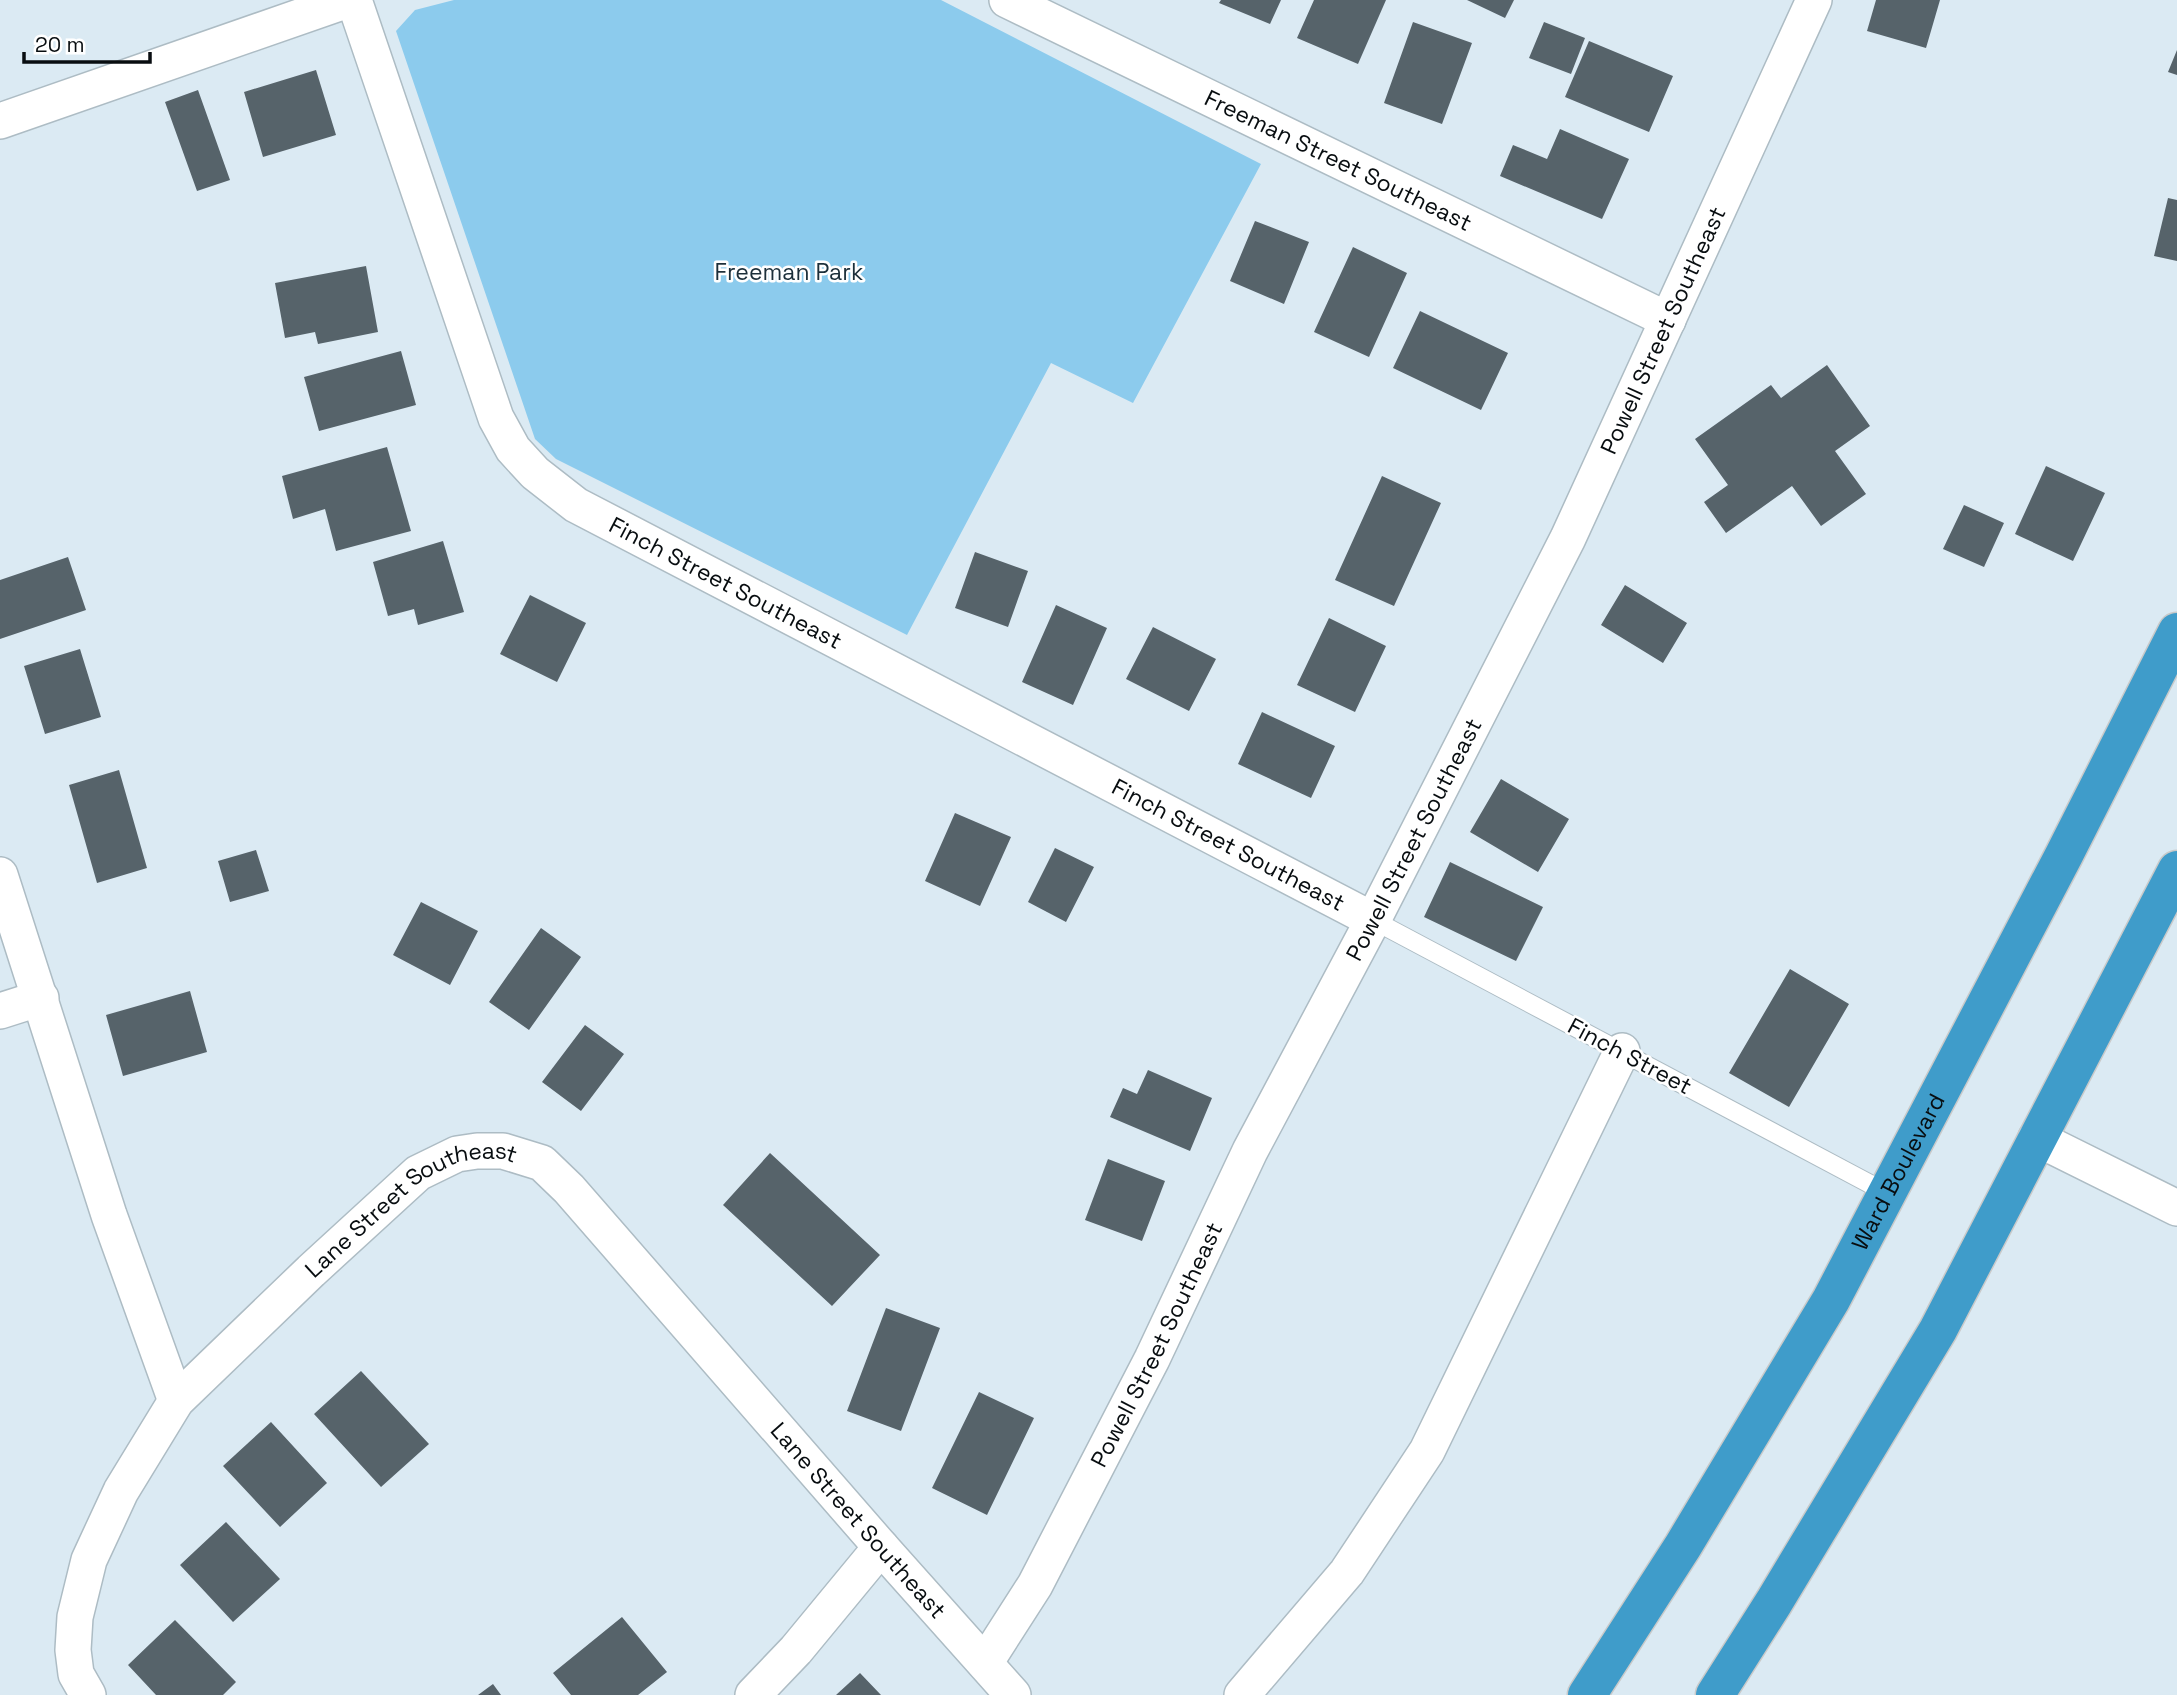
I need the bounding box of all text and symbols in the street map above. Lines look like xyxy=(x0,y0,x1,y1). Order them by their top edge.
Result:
scale bar xyxy=(24,21,150,65)
text: 20 m xyxy=(35,31,85,58)
street label: Freeman Street Southeast xyxy=(1200,83,1477,238)
street label: Powell Street Southeast xyxy=(1593,202,1733,459)
park label: Freeman Park xyxy=(715,257,863,287)
street label: Finch Street Southeast xyxy=(604,510,847,656)
street label: Powell Street Southeast xyxy=(1339,713,1489,966)
street label: Finch Street Southeast xyxy=(1107,772,1350,918)
street label: Finch Street xyxy=(1563,1011,1697,1101)
street label: Ward Boulevard xyxy=(1845,1088,1951,1255)
street label: Lane Street Southeast xyxy=(299,1135,521,1284)
street label: Powell Street Southeast xyxy=(1084,1217,1229,1472)
street label: Lane Street Southeast xyxy=(764,1416,953,1625)

